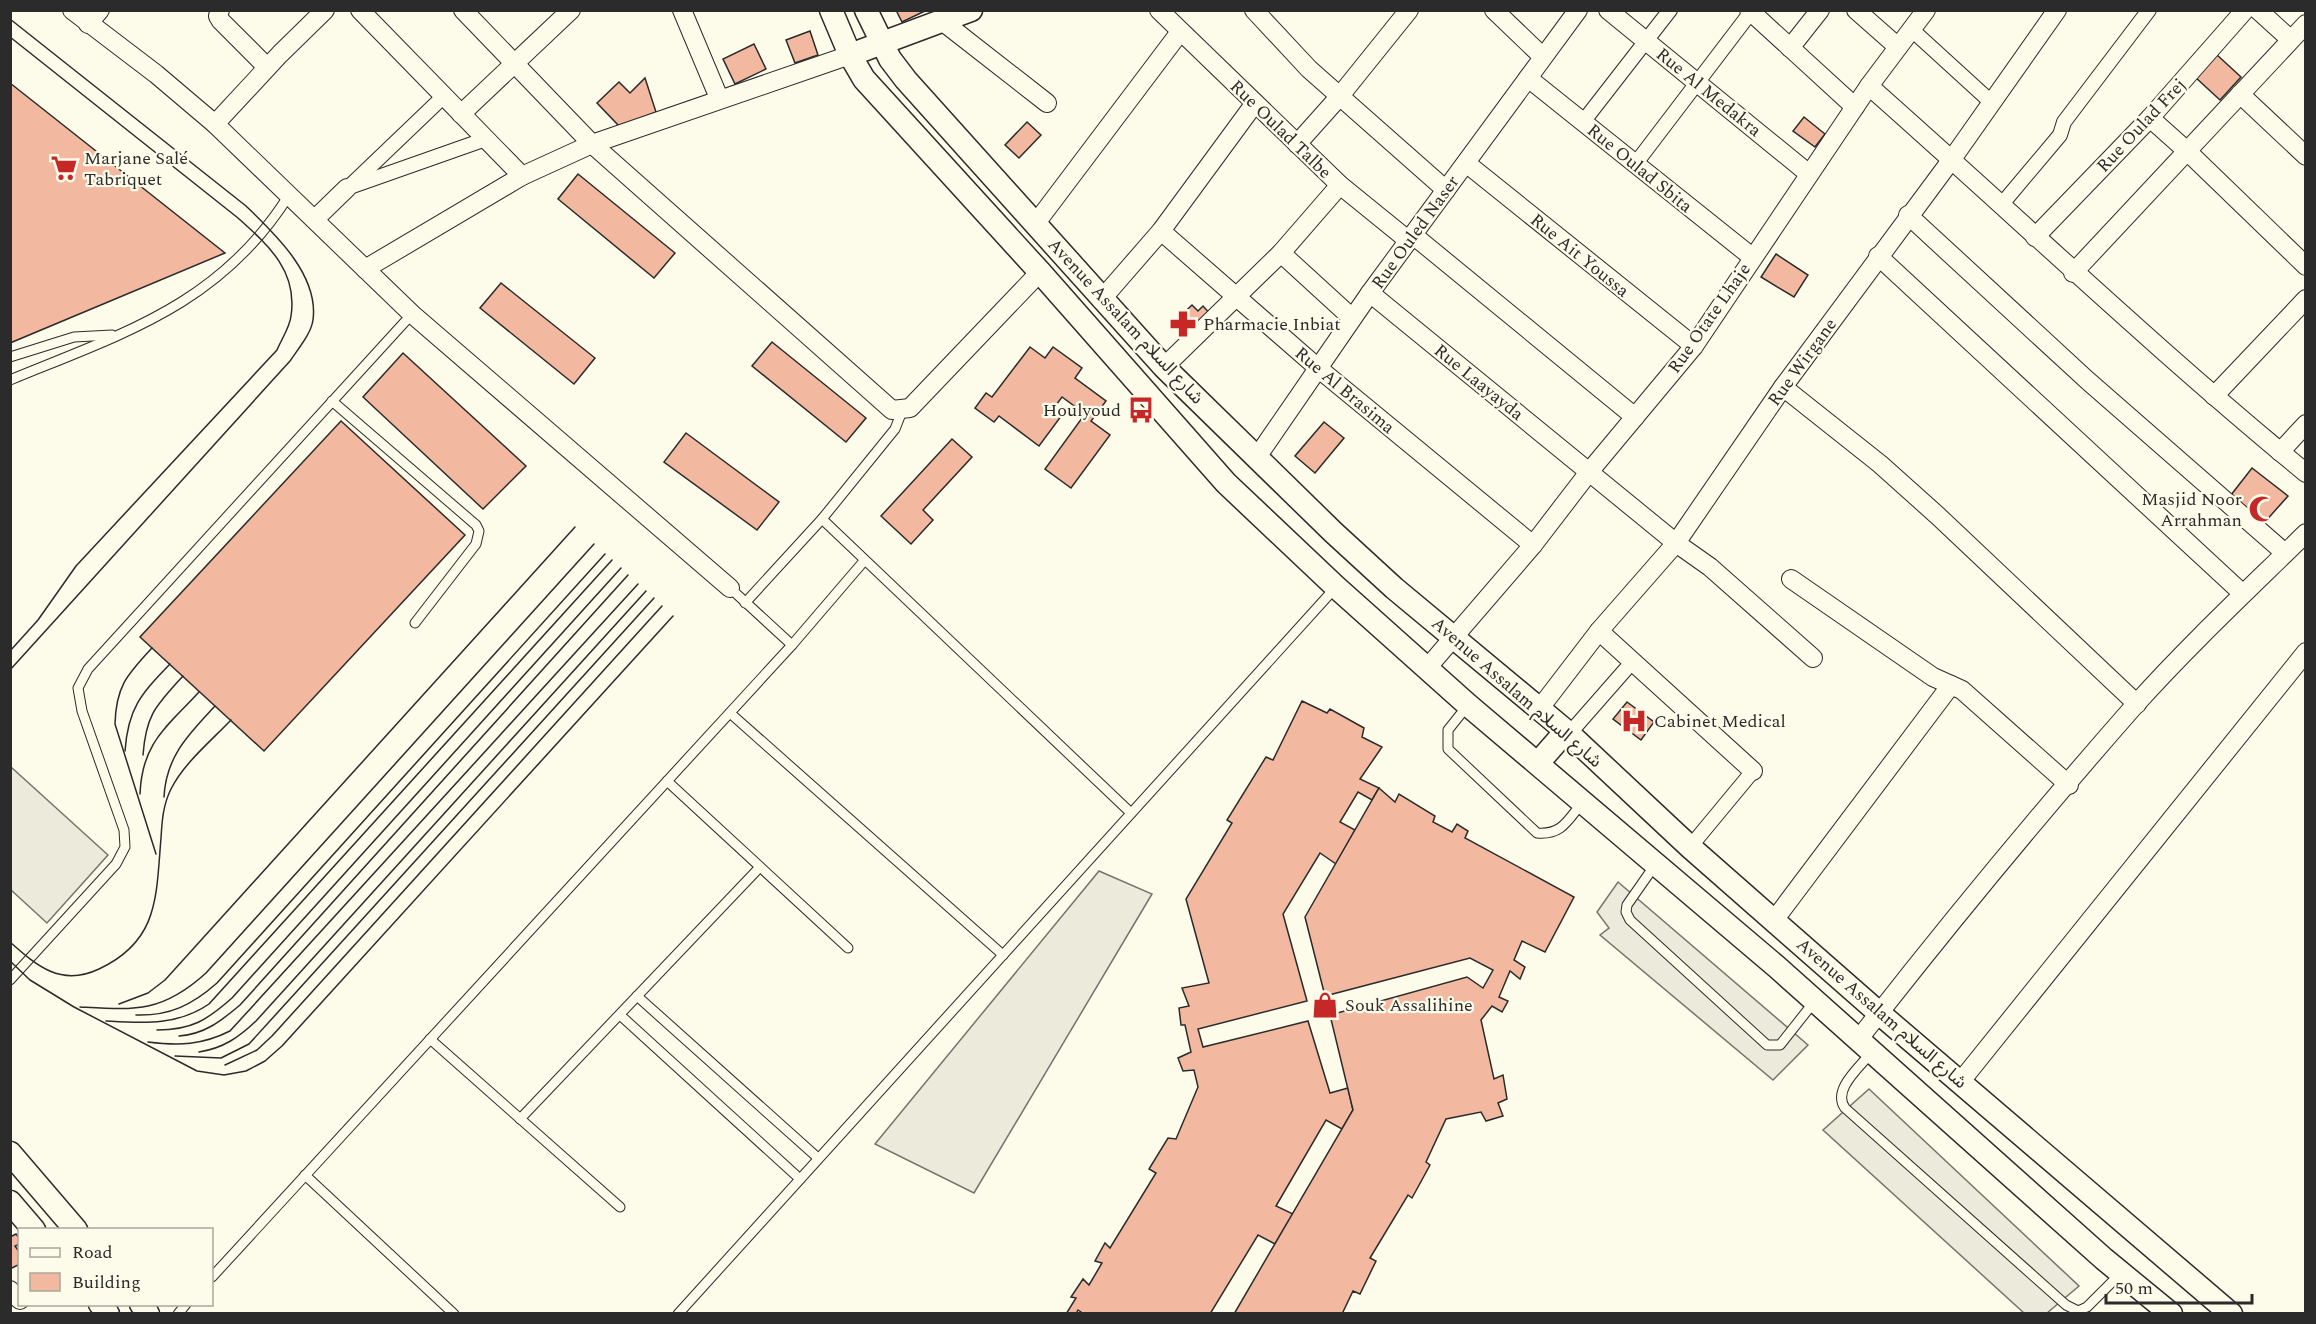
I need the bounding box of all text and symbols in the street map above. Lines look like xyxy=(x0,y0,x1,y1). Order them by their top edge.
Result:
street label: Rue Al Medakra xyxy=(1650,41,1768,144)
street label: Rue Oulad Frej xyxy=(2090,72,2192,179)
street label: Rue Oulad Talbe xyxy=(1224,74,1338,185)
street label: Rue Oulad Sbita xyxy=(1581,117,1698,220)
place label: Marjane Salé Tabriquet xyxy=(84,145,188,193)
supermarket icon: Marjane Salé Tabriquet xyxy=(49,153,79,183)
street label: Rue Ouled Naser xyxy=(1365,170,1466,295)
street label: Rue Ait Youssa xyxy=(1524,207,1635,304)
street label: Avenue Assalam شارع السلام xyxy=(1041,232,1210,411)
street label: Rue Otate Lhaje xyxy=(1661,258,1758,379)
pharmacy icon: Pharmacie Inbiat xyxy=(1168,309,1198,339)
place label: Pharmacie Inbiat xyxy=(1203,311,1341,338)
street label: Rue Wirgane xyxy=(1761,313,1844,412)
street label: Rue Laayayda xyxy=(1428,338,1530,427)
street label: Rue Al Brasima xyxy=(1289,340,1401,441)
bus stop icon: Houlyoud xyxy=(1126,395,1156,425)
place label: Houlyoud xyxy=(1043,397,1121,424)
place label: Masjid Noor Arrahman xyxy=(2141,486,2242,534)
mosque icon: Masjid Noor Arrahman xyxy=(2247,494,2277,524)
street label: Avenue Assalam شارع السلام xyxy=(1425,610,1608,774)
hospital icon: Cabinet Medical xyxy=(1619,706,1649,736)
place label: Cabinet Medical xyxy=(1654,708,1786,735)
street label: Avenue Assalam شارع السلام xyxy=(1790,931,1973,1095)
shop icon: Souk Assalihine xyxy=(1310,990,1340,1020)
place label: Souk Assalihine xyxy=(1345,992,1473,1019)
legend xyxy=(18,1228,213,1306)
text: Road xyxy=(72,1239,113,1266)
scale bar xyxy=(2106,1267,2252,1305)
text: Building xyxy=(72,1269,141,1296)
text: 50 m xyxy=(2115,1275,2153,1302)

